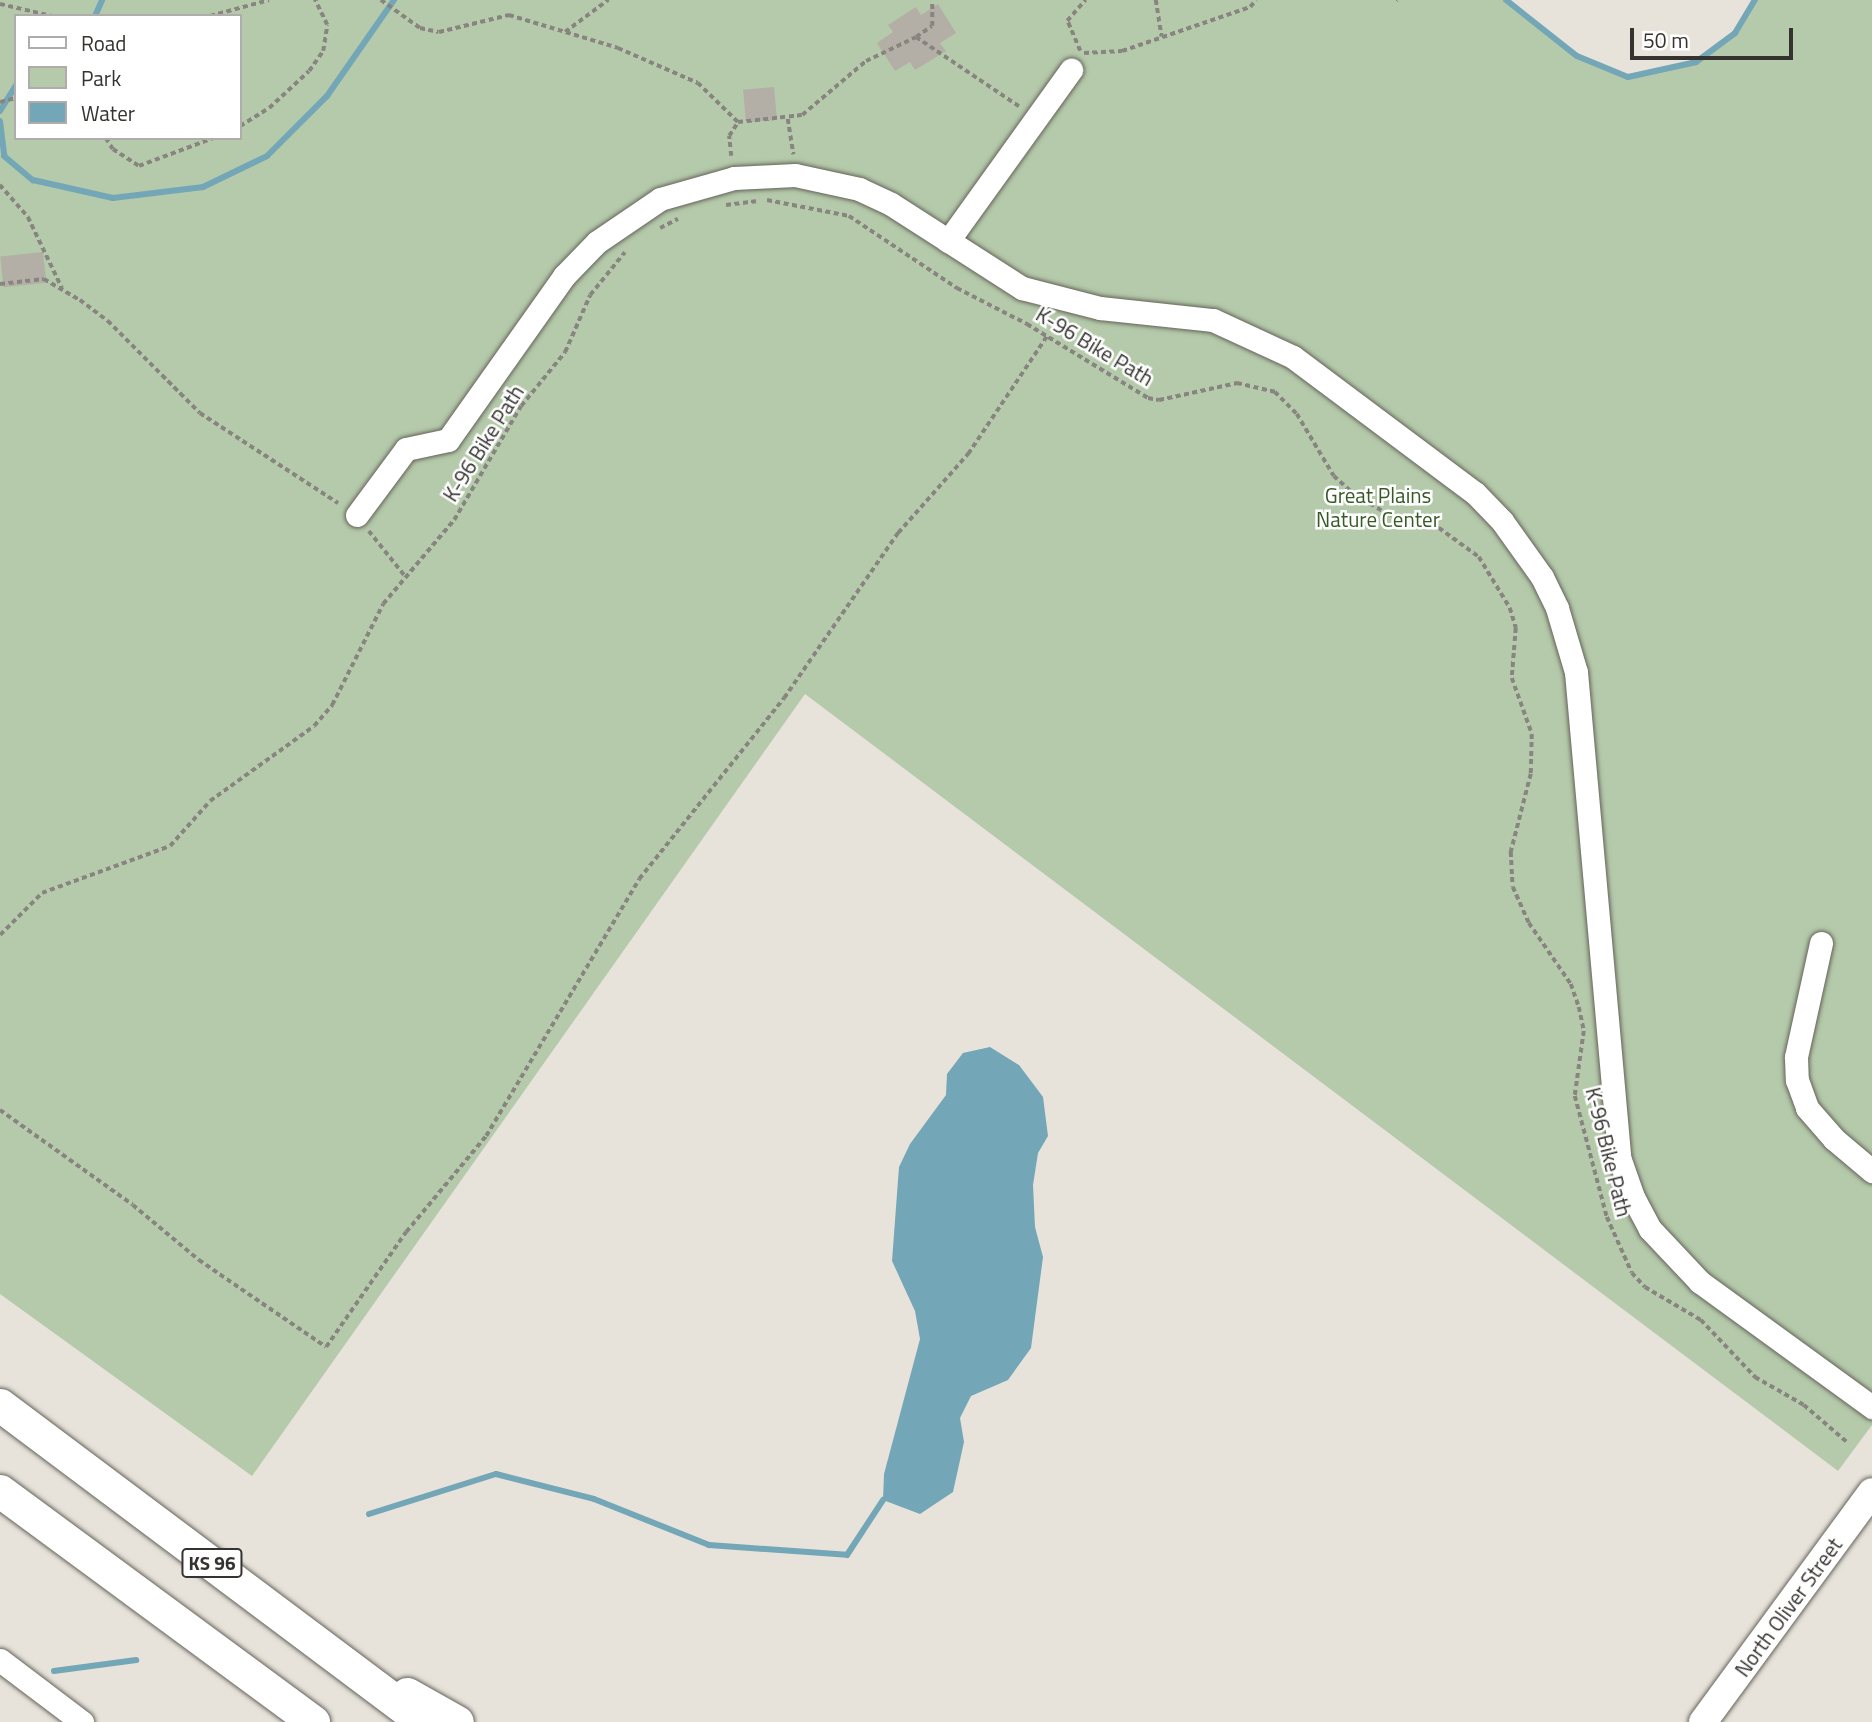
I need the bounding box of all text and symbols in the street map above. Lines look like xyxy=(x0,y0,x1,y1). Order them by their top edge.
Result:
legend xyxy=(14,14,242,140)
scale bar xyxy=(1634,14,1797,58)
text: 50 m xyxy=(1643,24,1689,56)
text: Road xyxy=(81,27,126,59)
text: Park xyxy=(81,62,121,94)
text: Water xyxy=(81,97,135,129)
street label: K-96 Bike Path xyxy=(1032,301,1158,391)
street label: K-96 Bike Path xyxy=(437,380,529,506)
park label: Great Plains Nature Center xyxy=(1316,482,1440,532)
street label: K-96 Bike Path xyxy=(1581,1085,1637,1219)
street label: North Oliver Street xyxy=(1729,1533,1847,1681)
road number: KS 96 xyxy=(180,1548,244,1578)

